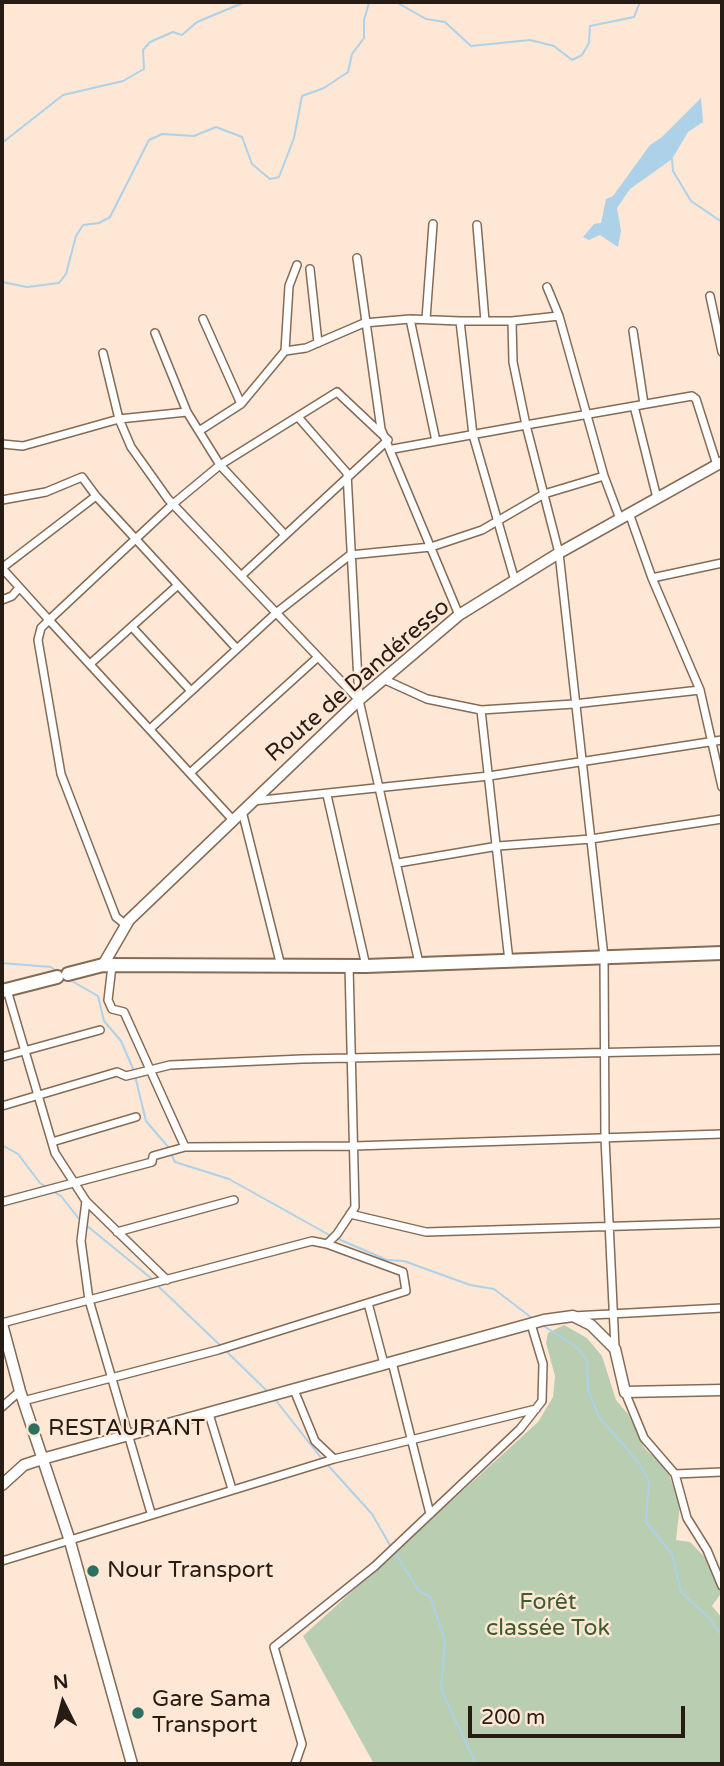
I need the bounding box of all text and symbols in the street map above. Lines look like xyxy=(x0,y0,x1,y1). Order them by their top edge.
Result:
street label: Route de Dandéresso xyxy=(260,594,456,768)
place label: RESTAURANT xyxy=(48,1415,205,1443)
marker: RESTAURANT xyxy=(26,1421,42,1437)
place label: Nour Transport xyxy=(107,1557,273,1585)
marker: Nour Transport xyxy=(85,1563,101,1579)
park label: Forêt classée Tok xyxy=(486,1589,610,1643)
north arrow xyxy=(28,1668,98,1738)
text: N xyxy=(52,1670,70,1694)
place label: Gare Sama Transport xyxy=(152,1686,271,1740)
scale bar xyxy=(472,1692,689,1736)
marker: Gare Sama Transport xyxy=(130,1705,146,1721)
text: 200 m xyxy=(481,1705,545,1730)

